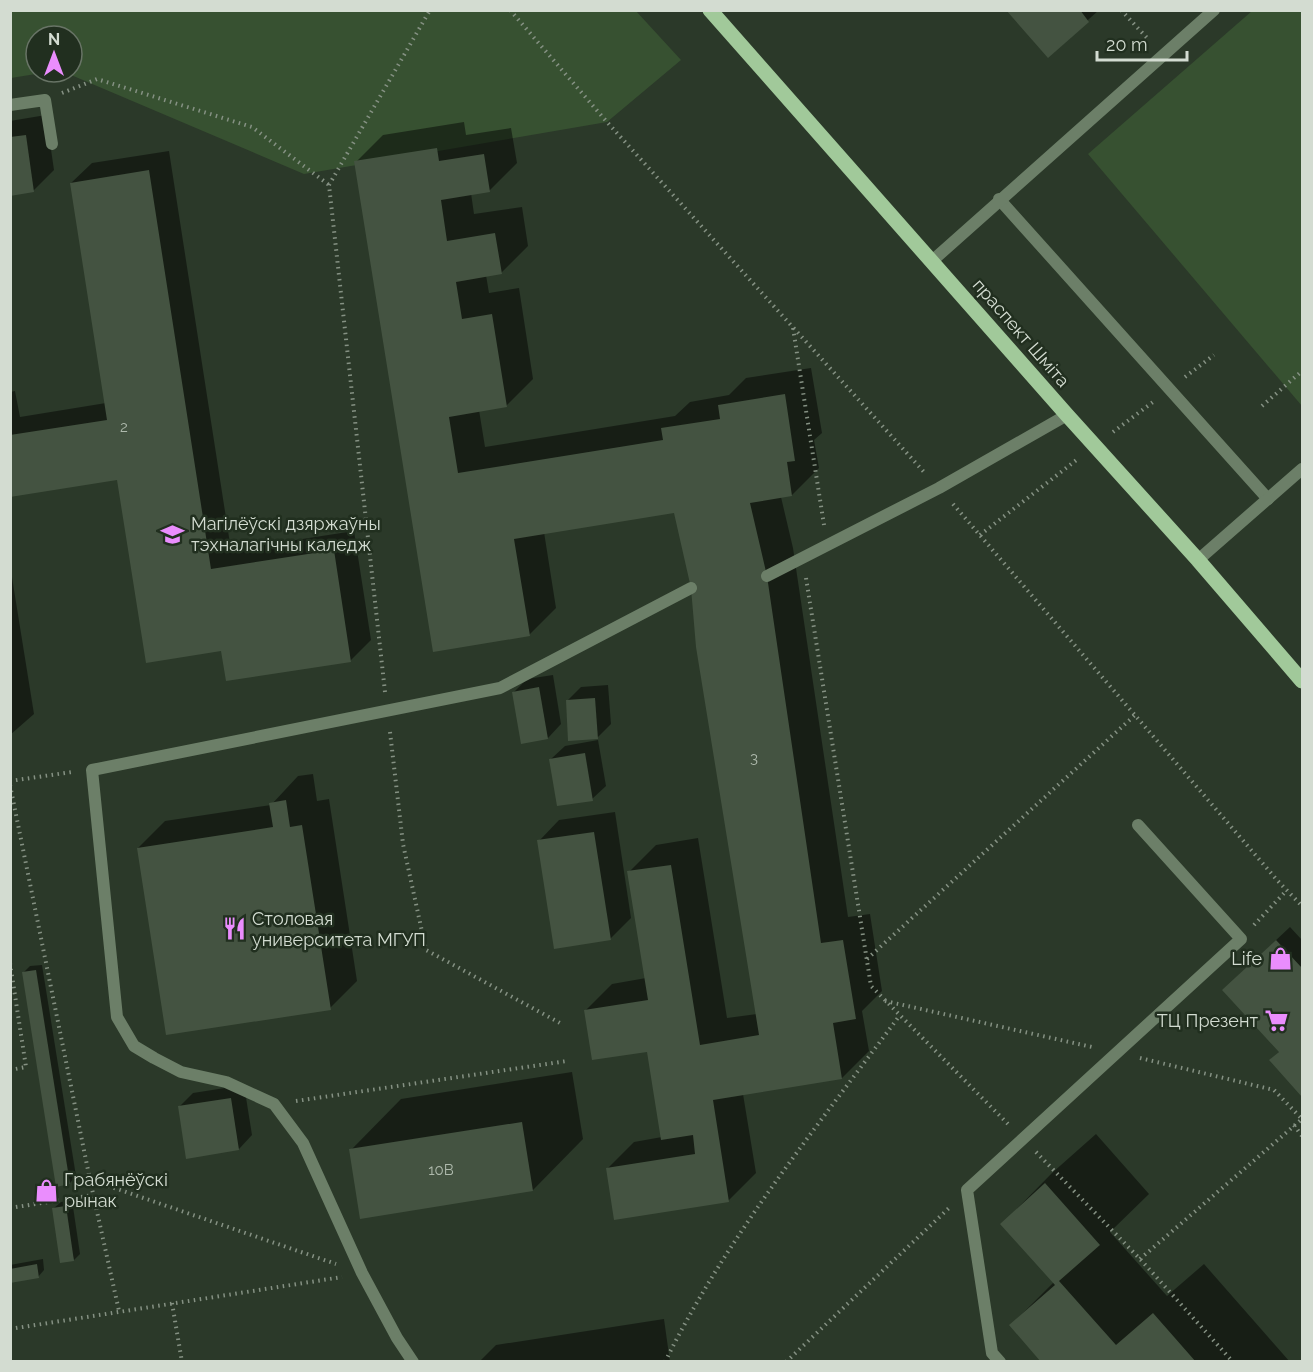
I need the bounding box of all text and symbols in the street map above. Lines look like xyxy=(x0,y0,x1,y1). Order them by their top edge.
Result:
north arrow xyxy=(24,24,84,84)
scale bar xyxy=(1097,24,1187,62)
text: N xyxy=(48,30,60,49)
text: 20 m xyxy=(1106,34,1148,55)
street label: праспект Шміта xyxy=(969,274,1074,391)
house number: 2 xyxy=(120,418,128,436)
place label: Магілёўскі дзяржаўны тэхналагічны каледж xyxy=(191,513,381,555)
school or university icon: Магілёўскі дзяржаўны тэхналагічны каледж xyxy=(160,521,186,547)
house number: 3 xyxy=(750,749,758,767)
place label: Столовая университета МГУП xyxy=(252,908,426,950)
restaurant icon: Столовая университета МГУП xyxy=(221,916,247,942)
shop icon: Life xyxy=(1267,946,1293,972)
place label: Life xyxy=(1231,948,1262,969)
supermarket icon: ТЦ Презент xyxy=(1263,1008,1289,1034)
place label: ТЦ Презент xyxy=(1157,1010,1258,1031)
house number: 10В xyxy=(428,1161,454,1179)
place label: Грабянёўскі рынак xyxy=(64,1169,168,1211)
shop icon: Грабянёўскі рынак xyxy=(33,1177,59,1203)

